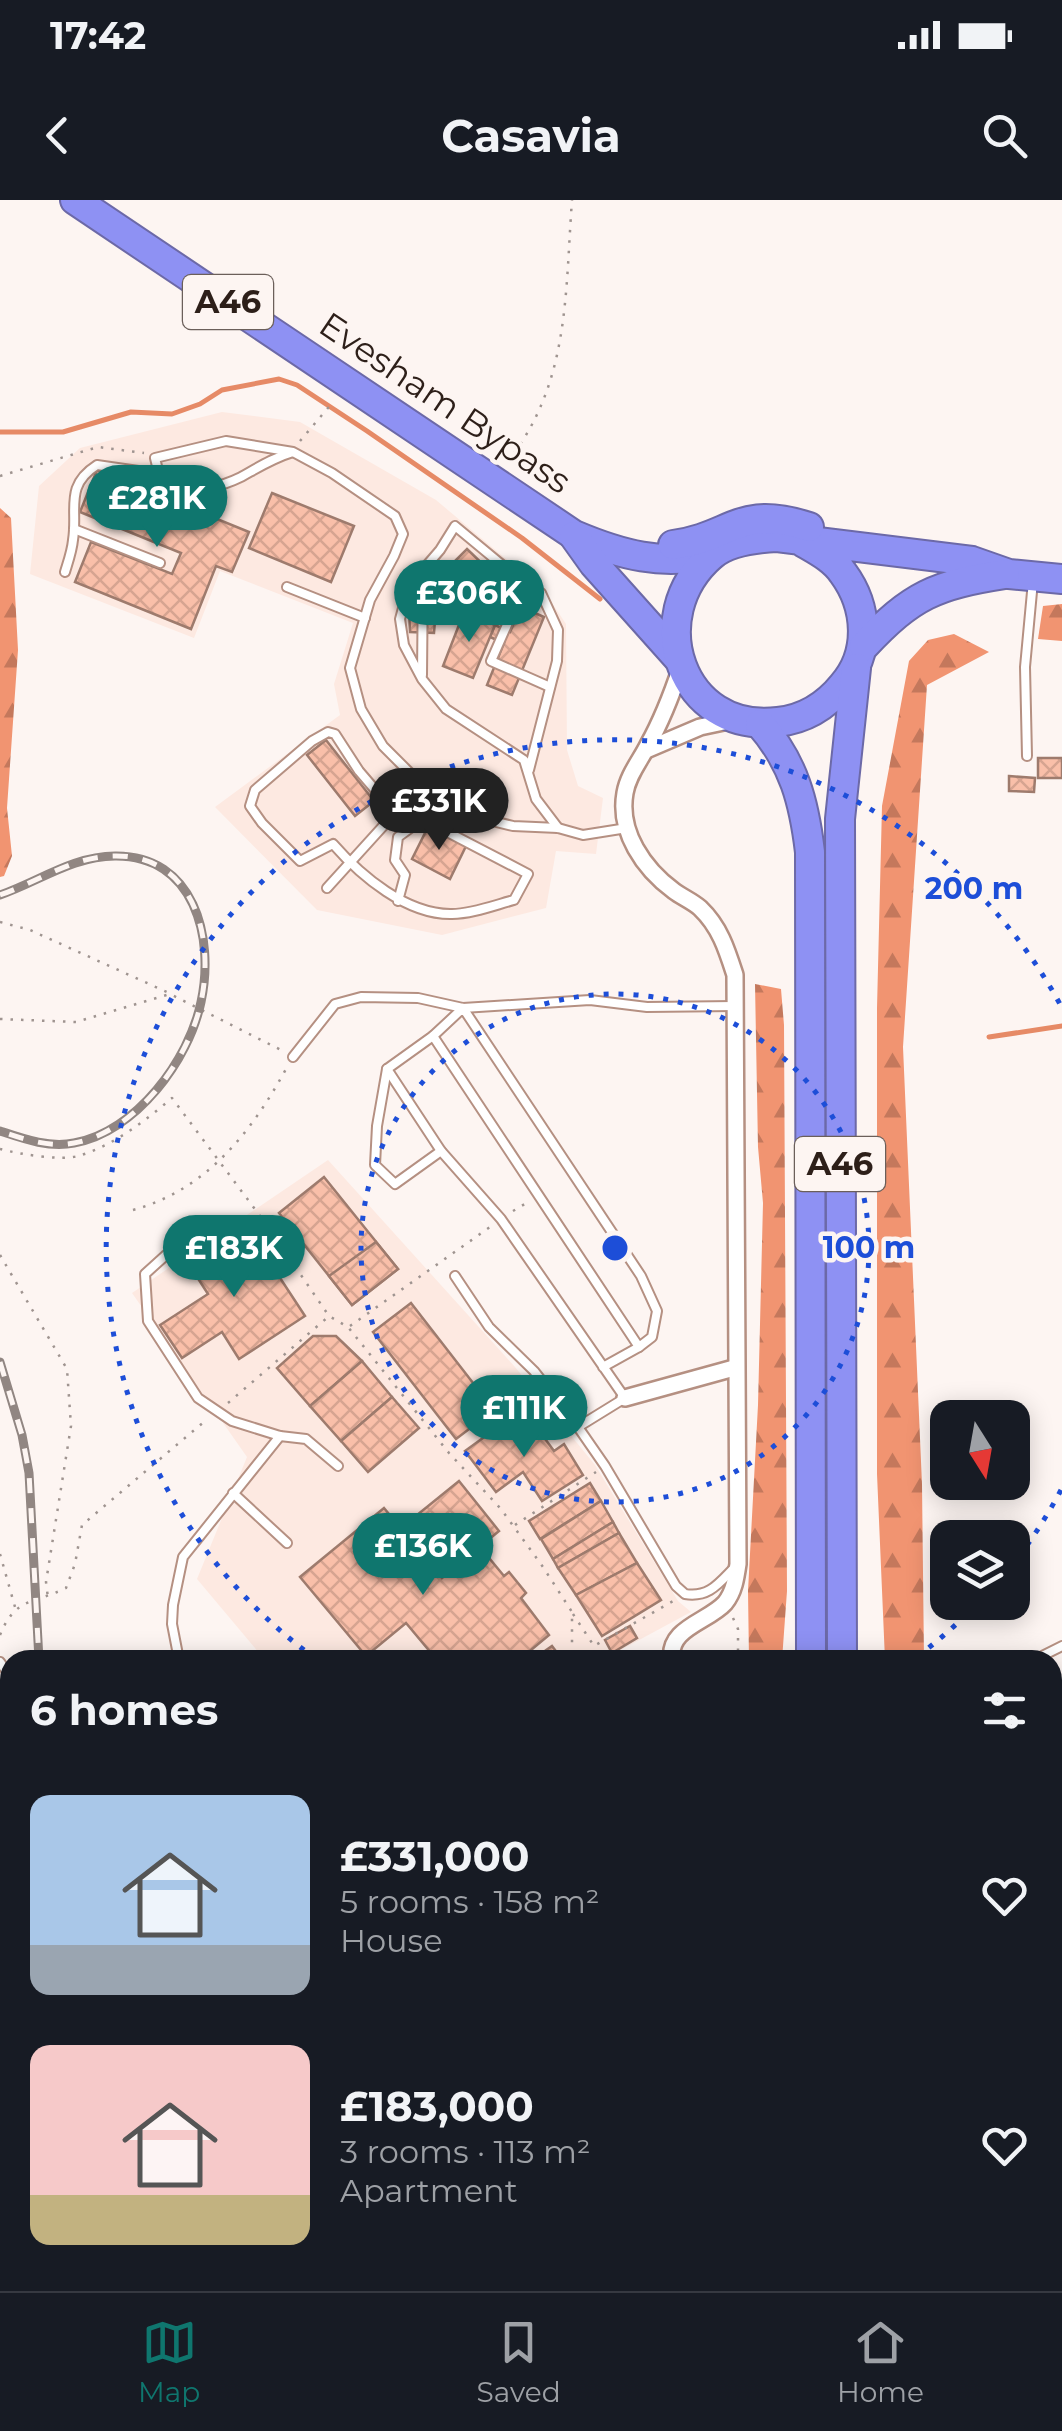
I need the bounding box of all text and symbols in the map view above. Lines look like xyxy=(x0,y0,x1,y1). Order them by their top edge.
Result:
text: 17:42 xyxy=(50,12,146,59)
icon: back xyxy=(30,108,85,163)
text: Casavia xyxy=(441,108,621,163)
icon: search xyxy=(977,108,1032,163)
road number: A46 xyxy=(183,275,273,329)
street label: Evesham Bypass xyxy=(311,303,579,503)
pin: £281K xyxy=(87,465,227,550)
text: £281K xyxy=(108,478,206,517)
pin: £306K xyxy=(399,560,539,645)
text: £306K xyxy=(416,573,522,612)
pin: £331K xyxy=(369,768,509,853)
text: £331K xyxy=(391,781,487,820)
text: 200 m xyxy=(925,870,1023,907)
road number: A46 xyxy=(795,1137,885,1191)
pin: £183K xyxy=(164,1215,304,1300)
text: £183K xyxy=(185,1228,283,1267)
text: 100 m xyxy=(823,1229,915,1266)
centre of rings xyxy=(597,1230,633,1266)
pin: £111K xyxy=(454,1375,594,1460)
text: £111K xyxy=(482,1388,566,1427)
north arrow xyxy=(930,1400,1030,1500)
map controls xyxy=(930,1400,1030,1620)
pin: £136K xyxy=(353,1513,493,1598)
button: layers xyxy=(930,1520,1030,1620)
text: £136K xyxy=(374,1526,472,1565)
icon: filters xyxy=(977,1683,1032,1738)
text: 6 homes xyxy=(30,1684,218,1736)
text: £331,000 xyxy=(340,1830,530,1882)
icon: home xyxy=(110,1835,230,1955)
icon: heart xyxy=(977,1868,1032,1923)
text: 5 rooms · 158 m² xyxy=(340,1882,600,1921)
text: House xyxy=(340,1921,443,1960)
text: £183,000 xyxy=(340,2080,534,2132)
icon: home xyxy=(110,2085,230,2205)
icon: heart xyxy=(977,2118,1032,2173)
text: 3 rooms · 113 m² xyxy=(340,2132,591,2171)
text: Apartment xyxy=(340,2171,518,2210)
tab: Map xyxy=(138,2315,200,2409)
tab: Saved xyxy=(477,2315,561,2409)
tab: Home xyxy=(837,2315,924,2409)

